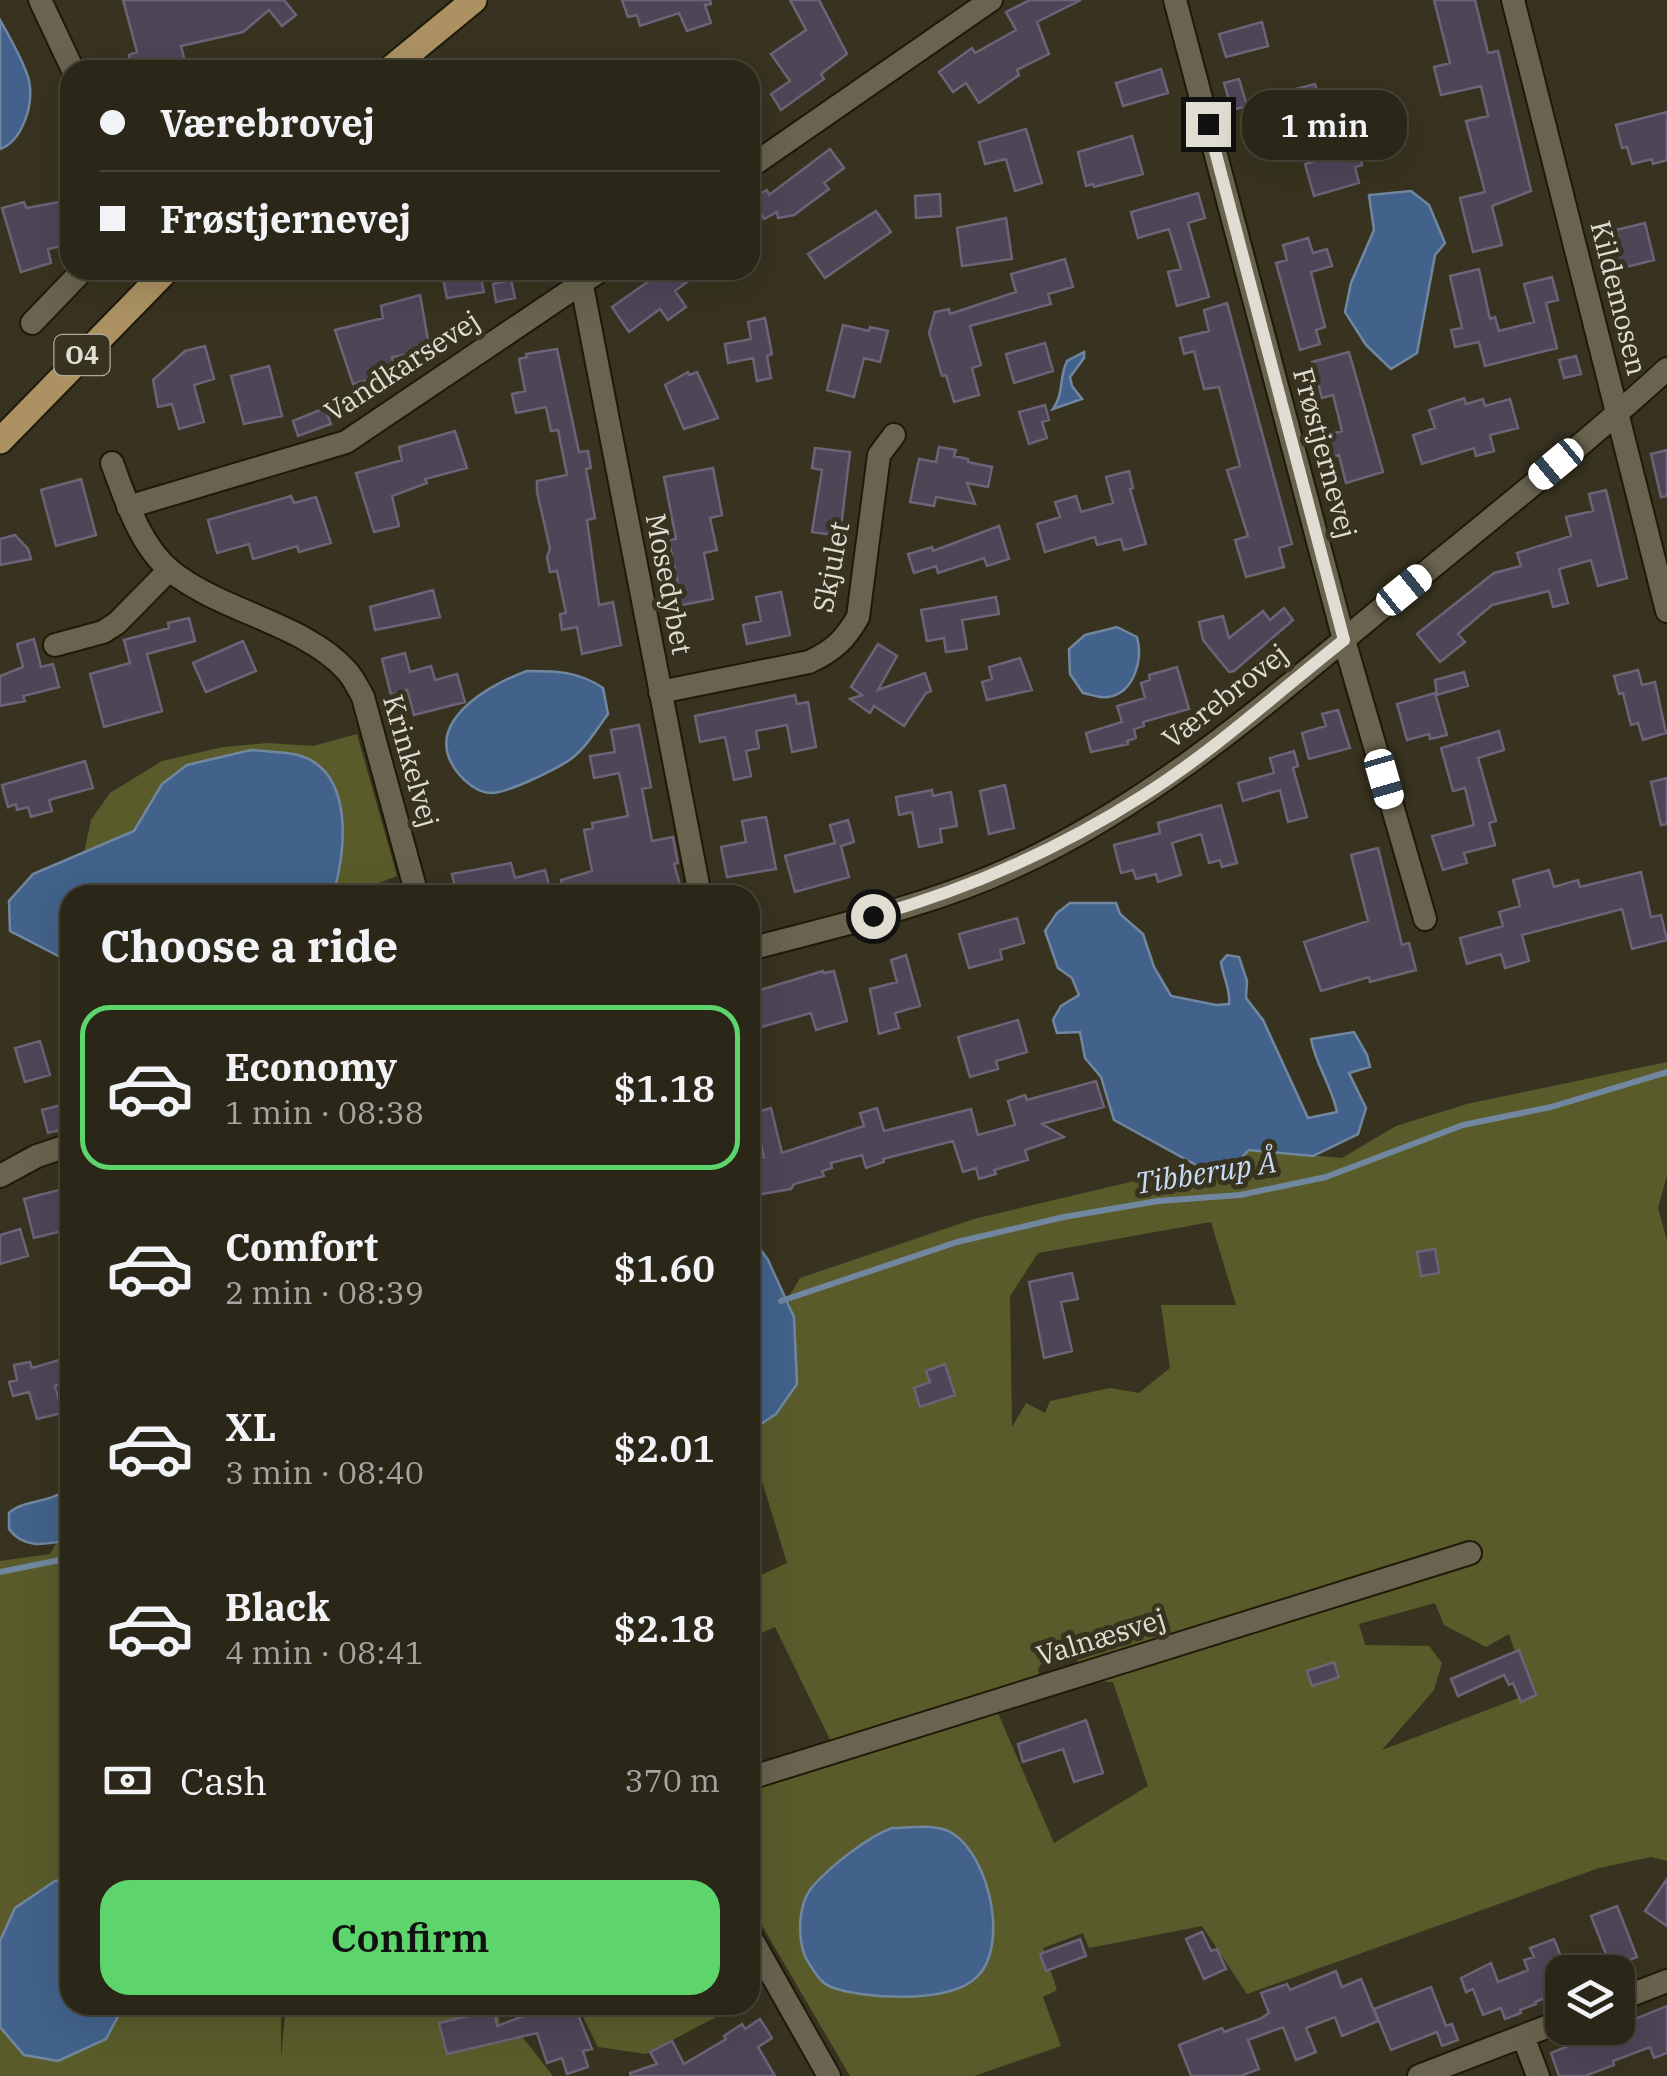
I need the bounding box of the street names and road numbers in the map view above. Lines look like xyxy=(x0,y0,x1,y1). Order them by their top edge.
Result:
street label: Kildemosen xyxy=(1582,217,1657,379)
street label: Vandkarsevej xyxy=(317,302,486,430)
road number: O4 xyxy=(54,335,110,375)
street label: Frøstjernevej xyxy=(1285,363,1366,542)
street label: Mosedybet xyxy=(638,510,701,658)
street label: Skjulet xyxy=(804,518,857,616)
street label: Værebrovej xyxy=(1154,635,1295,756)
street label: Krinkelvej xyxy=(375,690,448,831)
street label: Valnæsvej xyxy=(1032,1599,1170,1674)

